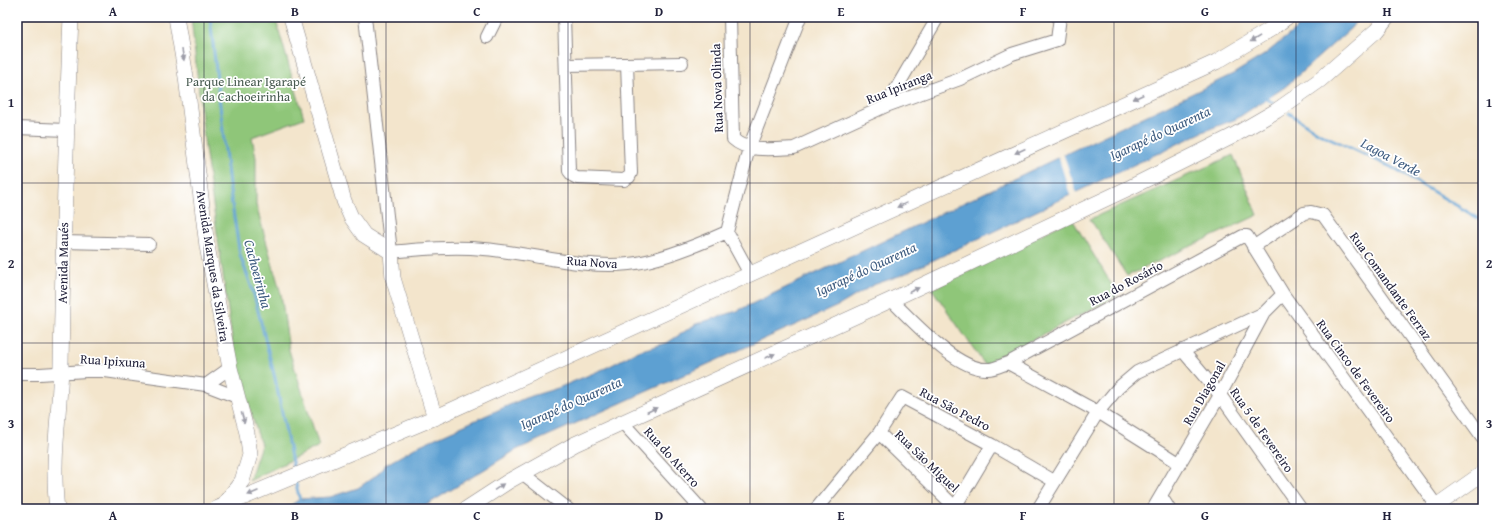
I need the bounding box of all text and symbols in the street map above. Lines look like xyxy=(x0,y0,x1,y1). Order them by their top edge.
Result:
text: A xyxy=(109,2,118,21)
text: B xyxy=(291,2,299,21)
text: C xyxy=(473,2,481,21)
text: D xyxy=(655,2,663,21)
text: E xyxy=(838,2,845,21)
text: F xyxy=(1020,2,1027,21)
text: G xyxy=(1201,2,1209,21)
text: H xyxy=(1382,2,1392,21)
one-way arrow xyxy=(1250,35,1260,43)
street label: Rua Nova Olinda xyxy=(706,42,728,133)
one-way arrow xyxy=(180,49,186,62)
street label: Rua Ipiranga xyxy=(863,65,936,109)
park label: Parque Linear Igarapé da Cachoeirinha xyxy=(186,72,306,106)
text: 1 xyxy=(8,93,14,112)
text: 1 xyxy=(1486,93,1492,112)
one-way arrow xyxy=(1133,94,1144,100)
water label: Igarapé do Quarenta xyxy=(1106,101,1214,165)
water label: Lagoa Verde xyxy=(1357,132,1425,181)
one-way arrow xyxy=(1015,148,1026,154)
street label: Avenida Marques da Silveira xyxy=(192,189,235,344)
one-way arrow xyxy=(896,202,908,208)
street label: Avenida Maués xyxy=(53,222,73,304)
street label: Rua Comandante Ferraz xyxy=(1345,228,1437,344)
water label: Cachoeirinha xyxy=(239,237,277,311)
water label: Igarapé do Quarenta xyxy=(812,237,920,301)
street label: Rua Nova xyxy=(566,251,619,273)
text: 2 xyxy=(8,254,15,273)
text: 2 xyxy=(1486,254,1493,273)
street label: Rua do Rosário xyxy=(1086,255,1167,310)
one-way arrow xyxy=(908,287,920,293)
street label: Rua Cinco de Fevereiro xyxy=(1312,315,1400,427)
street label: Rua Ipixuna xyxy=(80,349,147,373)
one-way arrow xyxy=(765,352,777,358)
street label: Rua Diagonal xyxy=(1178,357,1230,429)
water label: Igarapé do Quarenta xyxy=(517,372,625,434)
street label: Rua São Pedro xyxy=(916,382,994,436)
street label: Rua 5 de Fevereiro xyxy=(1226,384,1299,476)
one-way arrow xyxy=(646,406,658,413)
one-way arrow xyxy=(240,412,246,424)
text: 3 xyxy=(8,414,14,433)
text: 3 xyxy=(1486,414,1492,433)
street label: Rua do Aterro xyxy=(640,423,705,492)
street label: Rua São Miguel xyxy=(891,425,964,497)
one-way arrow xyxy=(493,484,505,491)
one-way arrow xyxy=(246,491,258,497)
text: A xyxy=(109,506,118,525)
text: B xyxy=(291,506,299,525)
text: C xyxy=(473,506,481,525)
text: D xyxy=(655,506,663,525)
text: E xyxy=(838,506,845,525)
text: F xyxy=(1020,506,1027,525)
text: G xyxy=(1201,506,1209,525)
text: H xyxy=(1382,506,1392,525)

